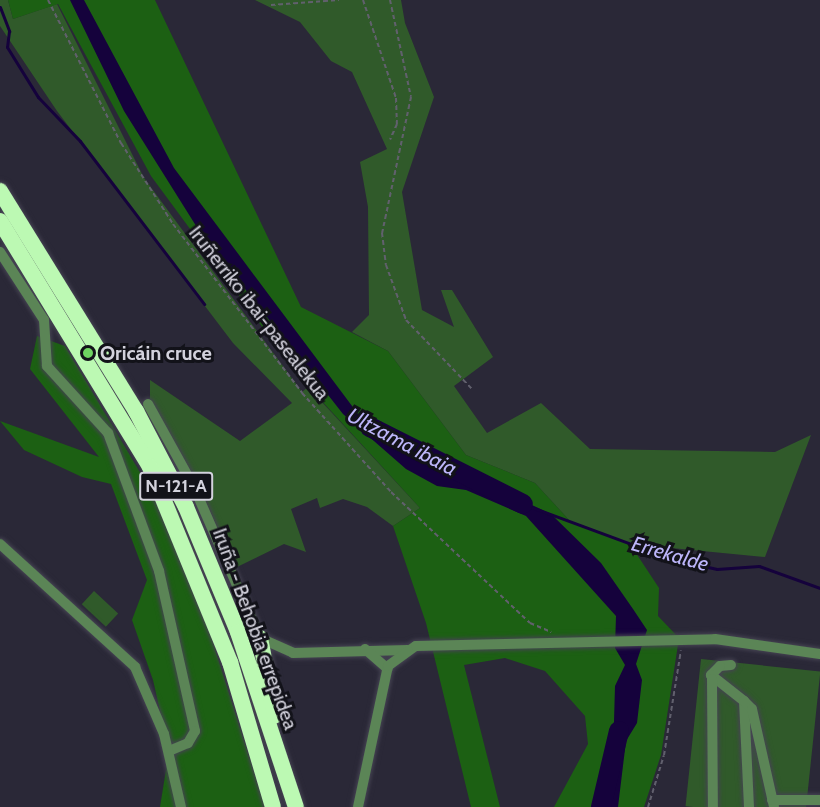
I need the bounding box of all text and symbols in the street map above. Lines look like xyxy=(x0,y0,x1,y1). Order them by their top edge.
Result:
street label: Iruñerriko ibai-pasealekua xyxy=(184,221,334,405)
place label: Oricáin cruce xyxy=(100,341,212,365)
marker: Oricáin cruce xyxy=(81,346,95,360)
water label: Ultzama ibaia xyxy=(343,403,461,481)
road number: N-121-A xyxy=(138,471,213,501)
street label: Iruña - Behobia errepidea xyxy=(207,525,303,733)
water label: Errekalde xyxy=(629,531,711,577)

